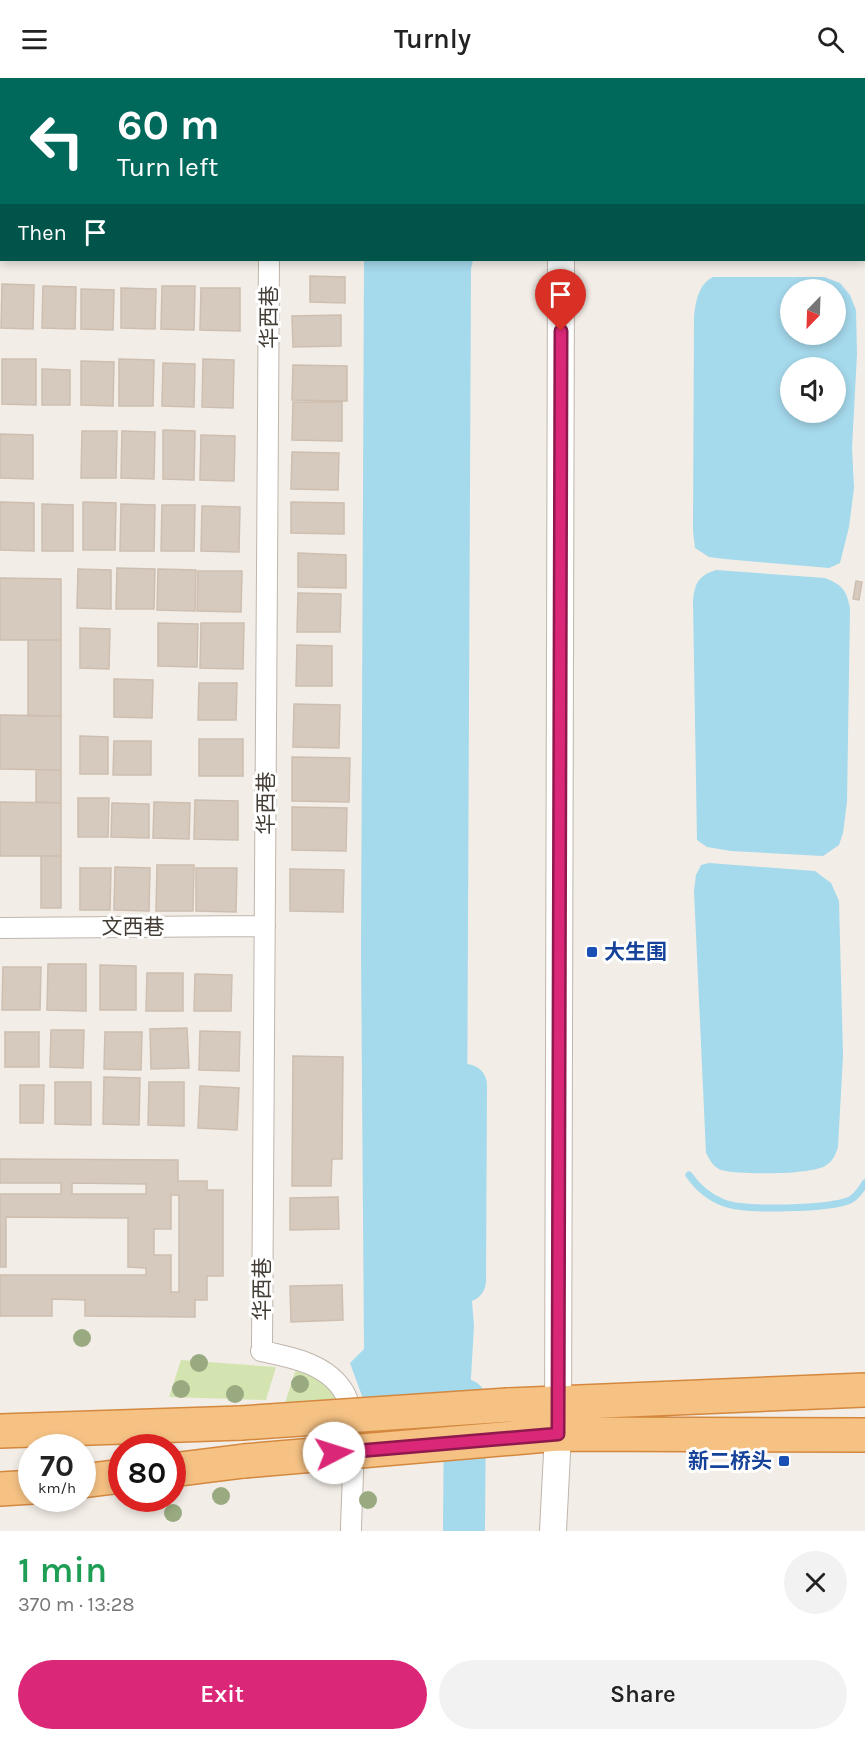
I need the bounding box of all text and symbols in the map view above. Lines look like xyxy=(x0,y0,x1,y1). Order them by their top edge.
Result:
icon: menu xyxy=(18,23,51,56)
text: Turnly xyxy=(394,23,471,55)
icon: search xyxy=(814,23,847,56)
text: 60 m xyxy=(117,100,220,150)
icon: left xyxy=(18,102,96,180)
text: Turn left xyxy=(117,151,218,183)
icon: arrive xyxy=(79,216,112,249)
text: Then xyxy=(18,220,67,246)
pin xyxy=(535,269,586,331)
icon: arrive xyxy=(544,278,577,311)
north arrow xyxy=(780,279,846,345)
map controls xyxy=(780,279,846,423)
street label: 华西巷 xyxy=(257,286,281,349)
button: sound xyxy=(780,357,846,423)
street label: 华西巷 xyxy=(254,772,278,835)
street label: 文西巷 xyxy=(102,915,165,939)
place label: 大生围 xyxy=(604,940,667,964)
marker: 大生围 xyxy=(585,945,599,959)
street label: 华西巷 xyxy=(250,1258,274,1321)
position arrow xyxy=(302,1421,366,1485)
speed limit sign: 80 xyxy=(108,1434,186,1512)
text: 70 xyxy=(40,1448,74,1484)
place label: 新二桥头 xyxy=(688,1449,772,1473)
marker: 新二桥头 xyxy=(777,1454,791,1468)
text: km/h xyxy=(38,1479,76,1497)
text: 1 min xyxy=(18,1549,107,1591)
button: close xyxy=(784,1551,847,1614)
text: 370 m · 13:28 xyxy=(18,1593,135,1616)
button: Exit xyxy=(18,1660,427,1729)
button: Share xyxy=(439,1660,847,1729)

